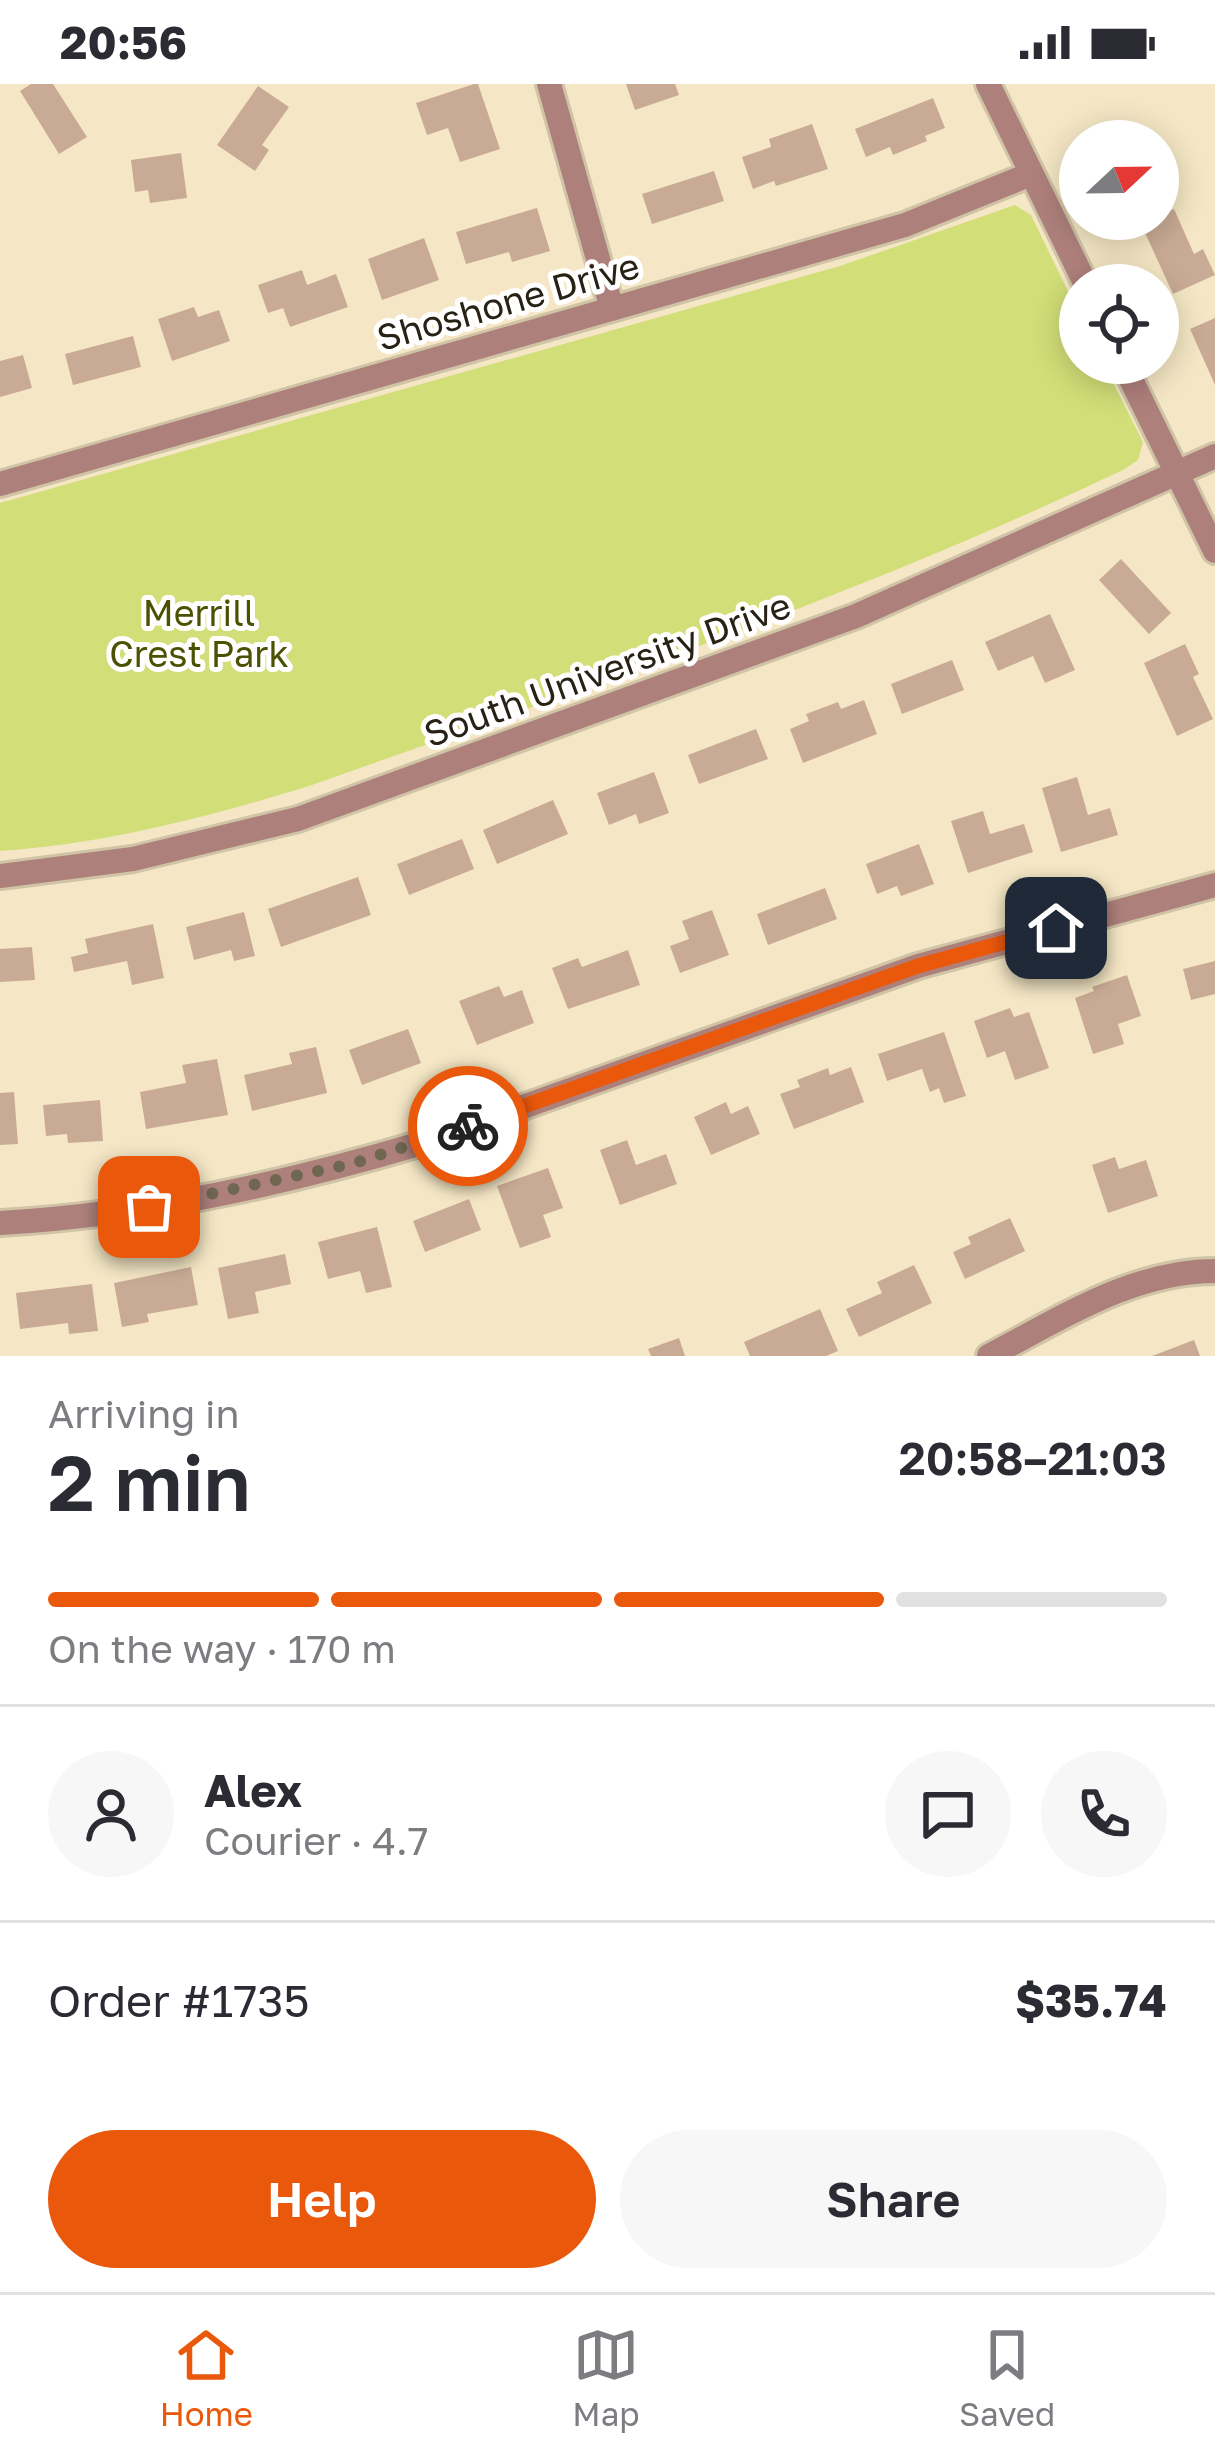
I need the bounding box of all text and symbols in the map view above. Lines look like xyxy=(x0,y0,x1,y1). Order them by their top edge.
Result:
text: 20:56 xyxy=(60,15,187,69)
north arrow xyxy=(1059,120,1179,240)
map controls xyxy=(1059,120,1179,384)
street label: Shoshone Drive xyxy=(372,243,644,359)
button: locate xyxy=(1059,264,1179,384)
street label: South University Drive xyxy=(418,583,796,755)
park label: Merrill Crest Park xyxy=(109,591,289,675)
pin xyxy=(1005,877,1107,979)
icon: home xyxy=(1023,895,1089,961)
courier xyxy=(408,1066,528,1186)
icon: bike xyxy=(435,1093,501,1159)
pin xyxy=(98,1156,200,1258)
icon: bag xyxy=(116,1174,182,1240)
text: Arriving in xyxy=(48,1390,239,1437)
text: 20:58–21:03 xyxy=(899,1431,1167,1485)
text: 2 min xyxy=(48,1435,251,1528)
text: On the way · 170 m xyxy=(48,1625,396,1672)
button: person xyxy=(48,1751,174,1877)
button: chat xyxy=(885,1751,1011,1877)
button: phone xyxy=(1041,1751,1167,1877)
text: Alex xyxy=(204,1763,302,1817)
text: Courier · 4.7 xyxy=(204,1817,428,1864)
text: Order #1735 xyxy=(48,1973,310,2027)
text: $35.74 xyxy=(1015,1973,1167,2027)
button: Help xyxy=(48,2130,596,2268)
button: Share xyxy=(620,2130,1167,2268)
tab: Home xyxy=(160,2322,253,2433)
tab: Map xyxy=(572,2322,640,2433)
tab: Saved xyxy=(959,2322,1055,2433)

